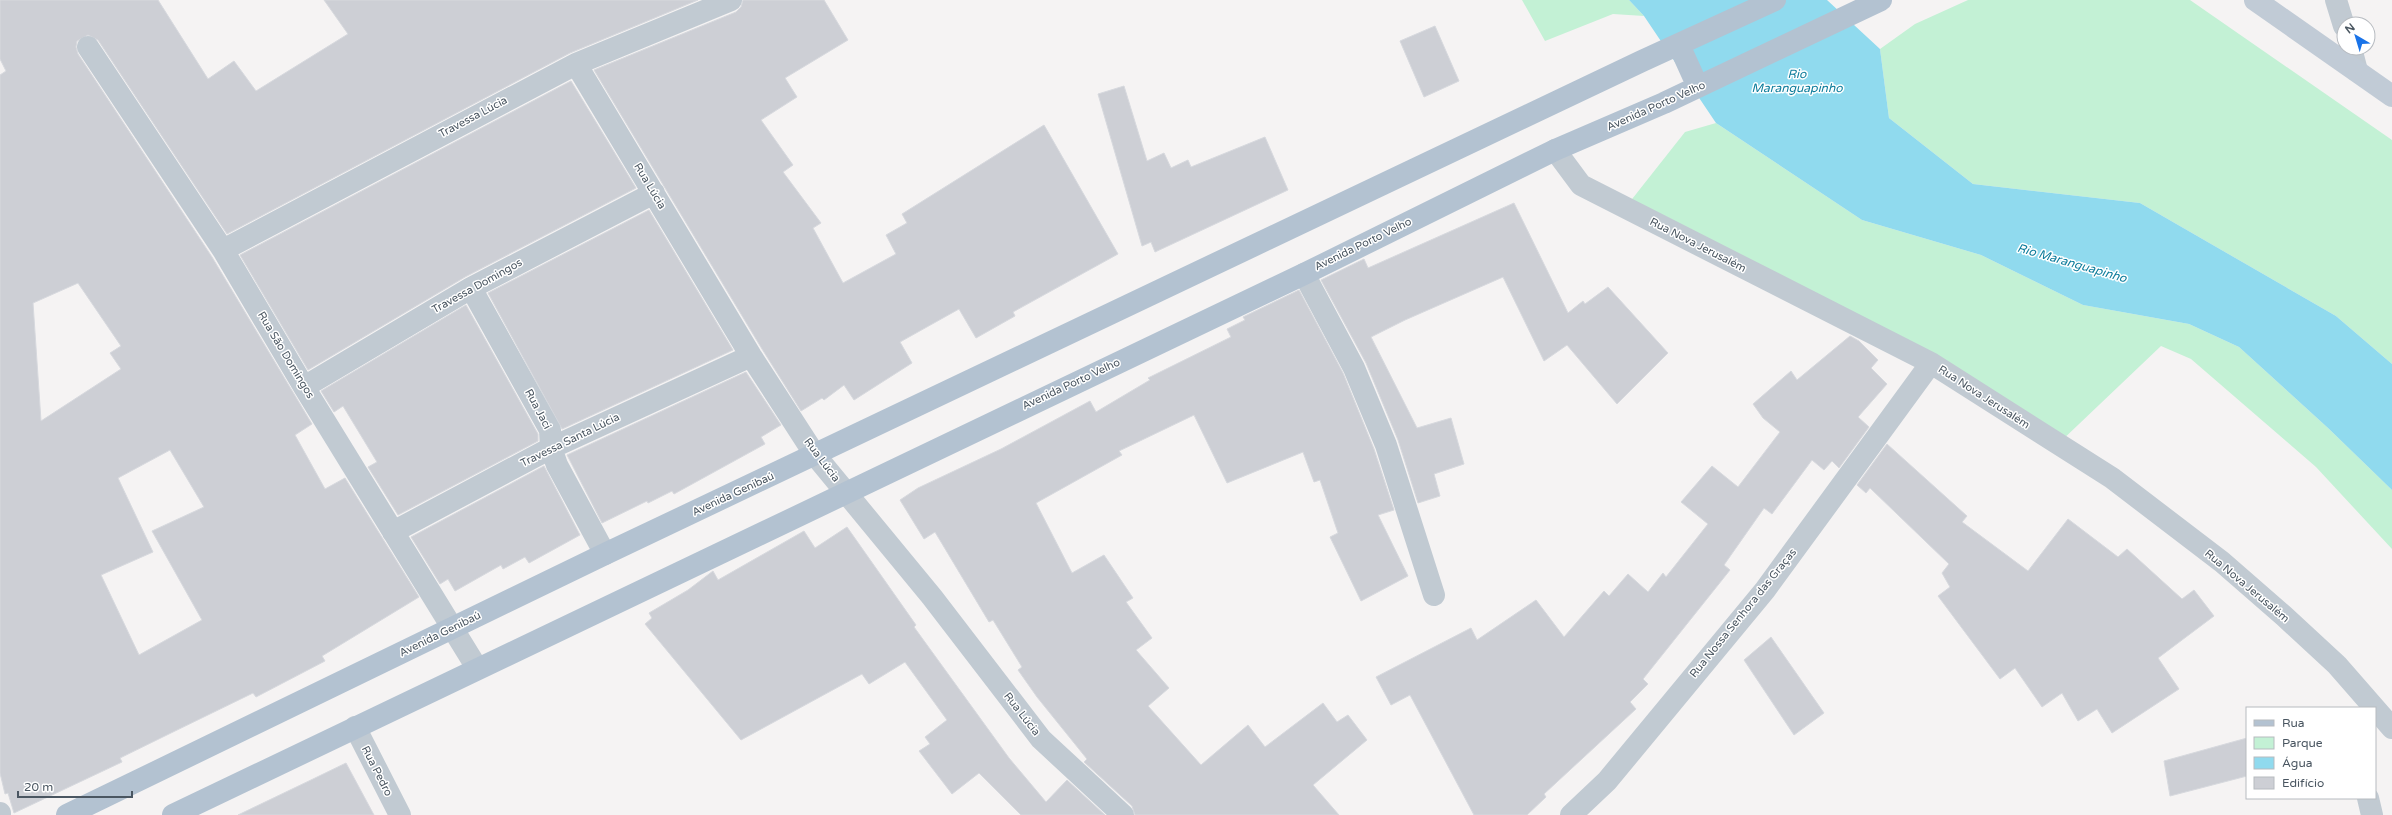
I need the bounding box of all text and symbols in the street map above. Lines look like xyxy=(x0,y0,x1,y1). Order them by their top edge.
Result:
north arrow xyxy=(2336,16,2376,56)
text: N xyxy=(2343,21,2358,36)
water label: Rio Maranguapinho xyxy=(1751,67,1843,95)
street label: Avenida Porto Velho xyxy=(1605,78,1708,134)
street label: Travessa Lúcia xyxy=(437,93,509,141)
street label: Rua Lúcia xyxy=(631,161,669,211)
street label: Avenida Porto Velho xyxy=(1312,215,1414,273)
street label: Rua Nova Jerusalém xyxy=(1648,215,1748,275)
water label: Rio Maranguapinho xyxy=(2016,241,2129,286)
street label: Travessa Domingos xyxy=(430,256,524,316)
street label: Rua São Domingos xyxy=(255,309,317,401)
street label: Avenida Porto Velho xyxy=(1020,355,1122,412)
street label: Rua Nova Jerusalém xyxy=(1936,363,2032,431)
street label: Rua Jaci xyxy=(522,387,554,431)
street label: Travessa Santa Lúcia xyxy=(518,410,622,470)
street label: Rua Lúcia xyxy=(801,436,843,484)
street label: Avenida Genibaú xyxy=(690,469,776,519)
street label: Rua Nossa Senhora das Graças xyxy=(1687,546,1799,680)
street label: Rua Nova Jerusalém xyxy=(2202,547,2292,625)
street label: Avenida Genibaú xyxy=(397,609,483,659)
street label: Rua Lúcia xyxy=(1001,690,1043,738)
legend xyxy=(2246,707,2376,799)
text: Rua xyxy=(2282,716,2305,730)
text: Parque xyxy=(2282,736,2323,750)
street label: Rua Pedro xyxy=(359,744,395,799)
text: Água xyxy=(2282,756,2312,770)
scale bar xyxy=(18,773,132,799)
text: Edifício xyxy=(2282,776,2324,790)
text: 20 m xyxy=(24,780,53,794)

